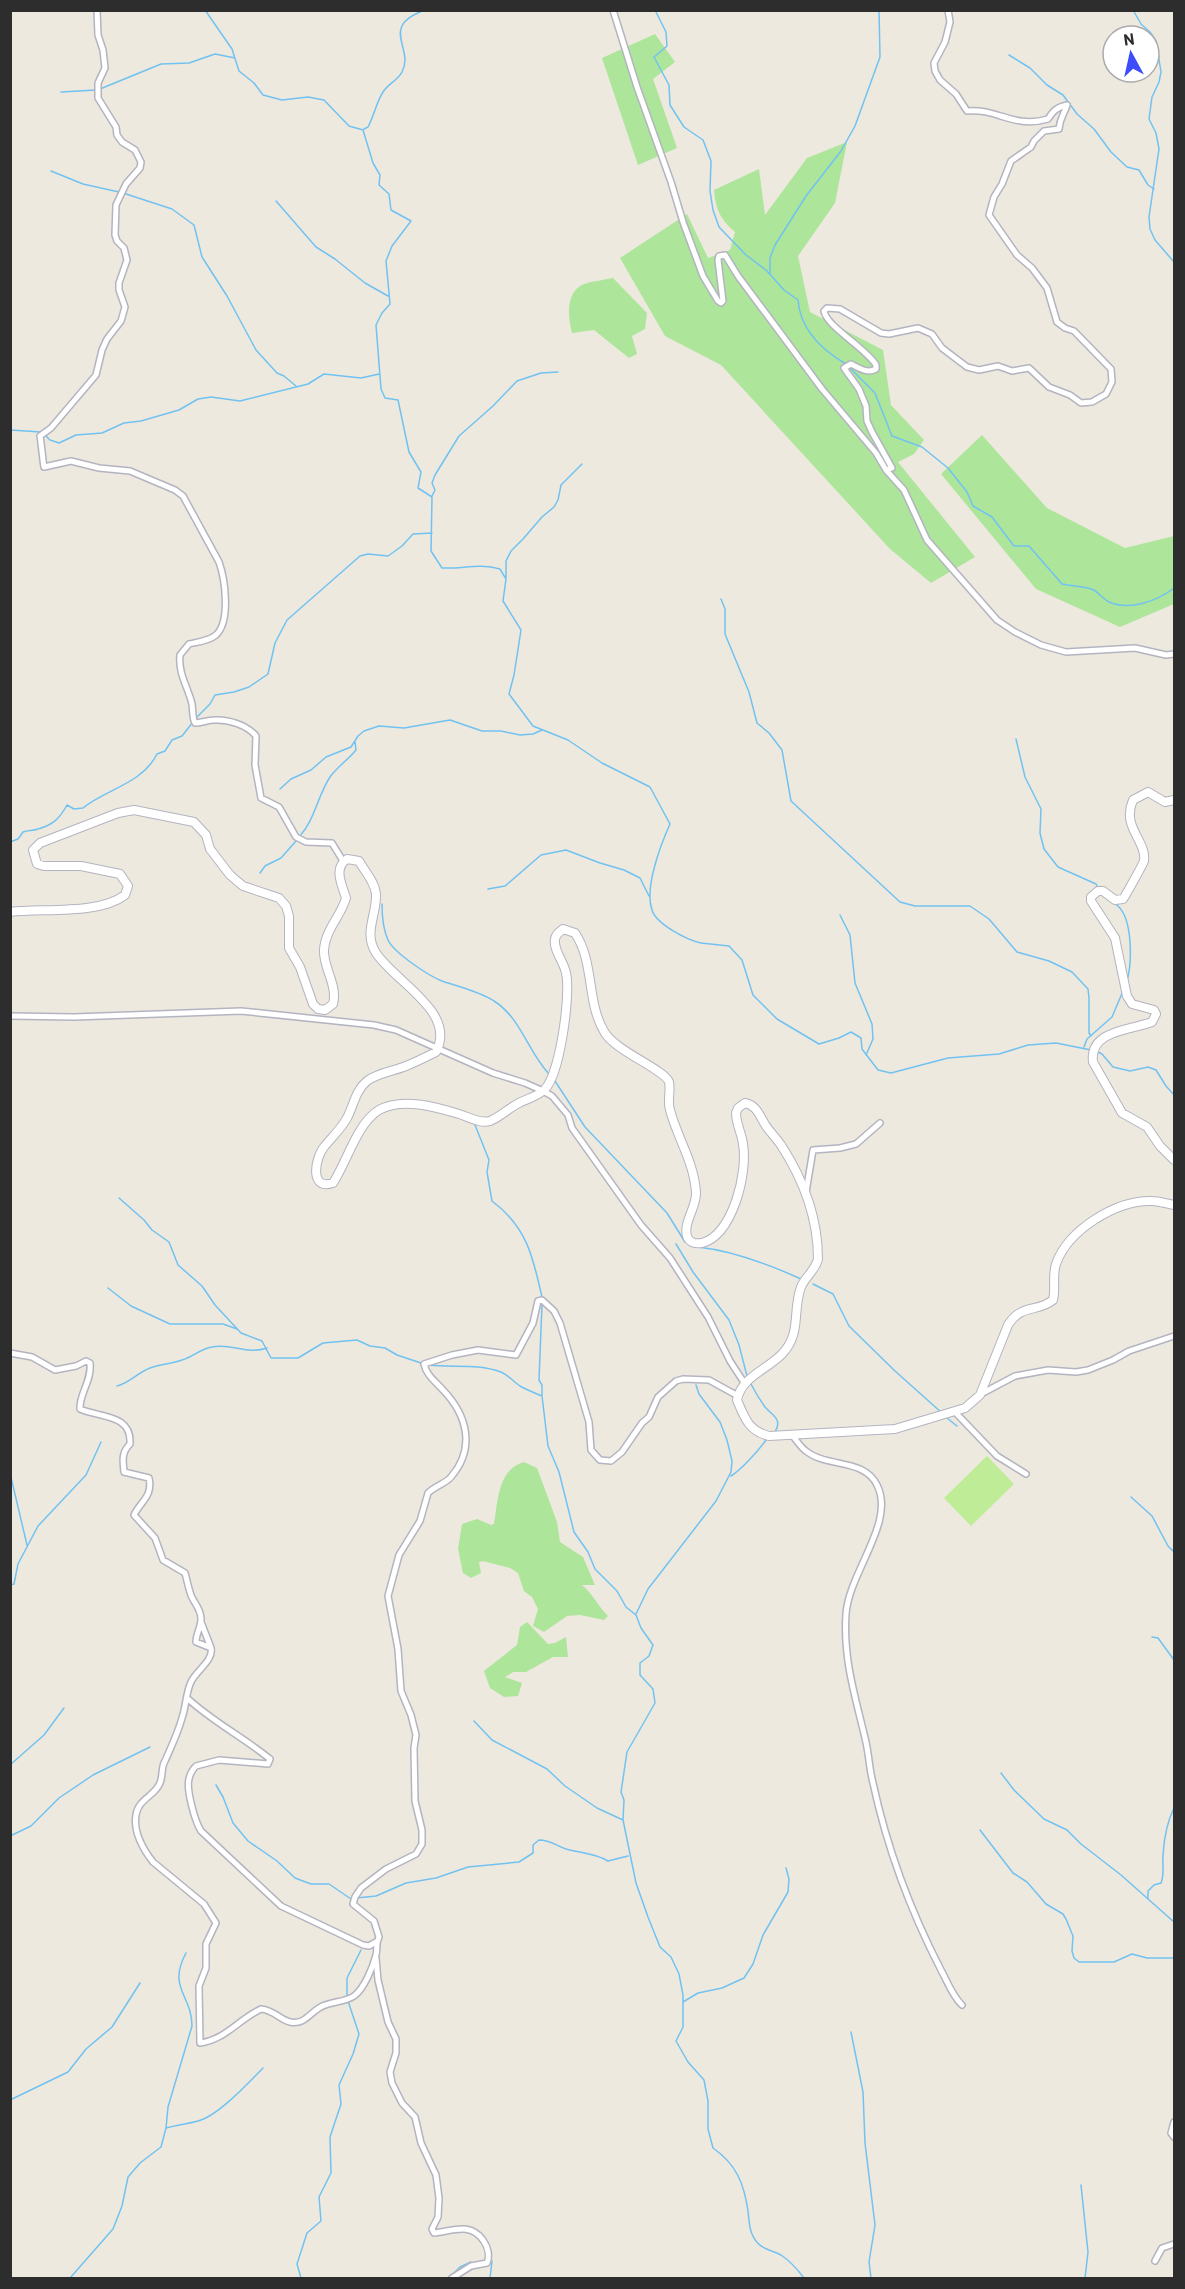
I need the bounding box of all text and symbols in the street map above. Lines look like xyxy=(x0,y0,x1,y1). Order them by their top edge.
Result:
north arrow xyxy=(1101,24,1161,84)
text: N xyxy=(1122,29,1135,49)

